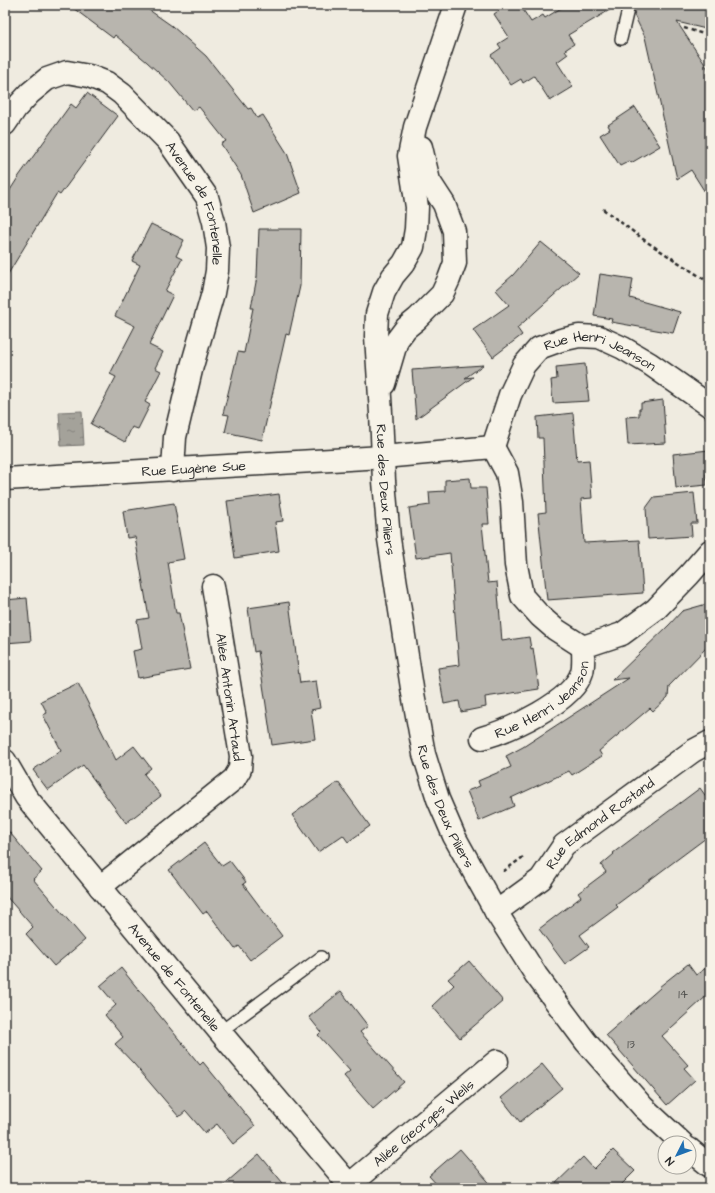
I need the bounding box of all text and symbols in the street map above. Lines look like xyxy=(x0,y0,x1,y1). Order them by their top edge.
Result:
street label: Avenue de Fontenelle xyxy=(160,137,227,266)
street label: Rue Henri Jeanson xyxy=(541,327,660,376)
street label: Rue des Deux Piliers xyxy=(370,424,400,557)
street label: Rue Eugène Sue xyxy=(141,456,247,482)
street label: Allée Antonin Artaud xyxy=(210,632,248,762)
street label: Rue Henri Jeanson xyxy=(492,661,594,744)
street label: Rue des Deux Piliers xyxy=(412,743,479,872)
street label: Rue Edmond Rostand xyxy=(541,773,659,873)
street label: Avenue de Fontenelle xyxy=(123,919,225,1037)
house number: 14 xyxy=(678,986,688,1003)
house number: 13 xyxy=(627,1036,635,1053)
street label: Allée Georges Wells xyxy=(369,1075,479,1172)
north arrow xyxy=(657,1135,697,1175)
text: N xyxy=(662,1154,678,1169)

